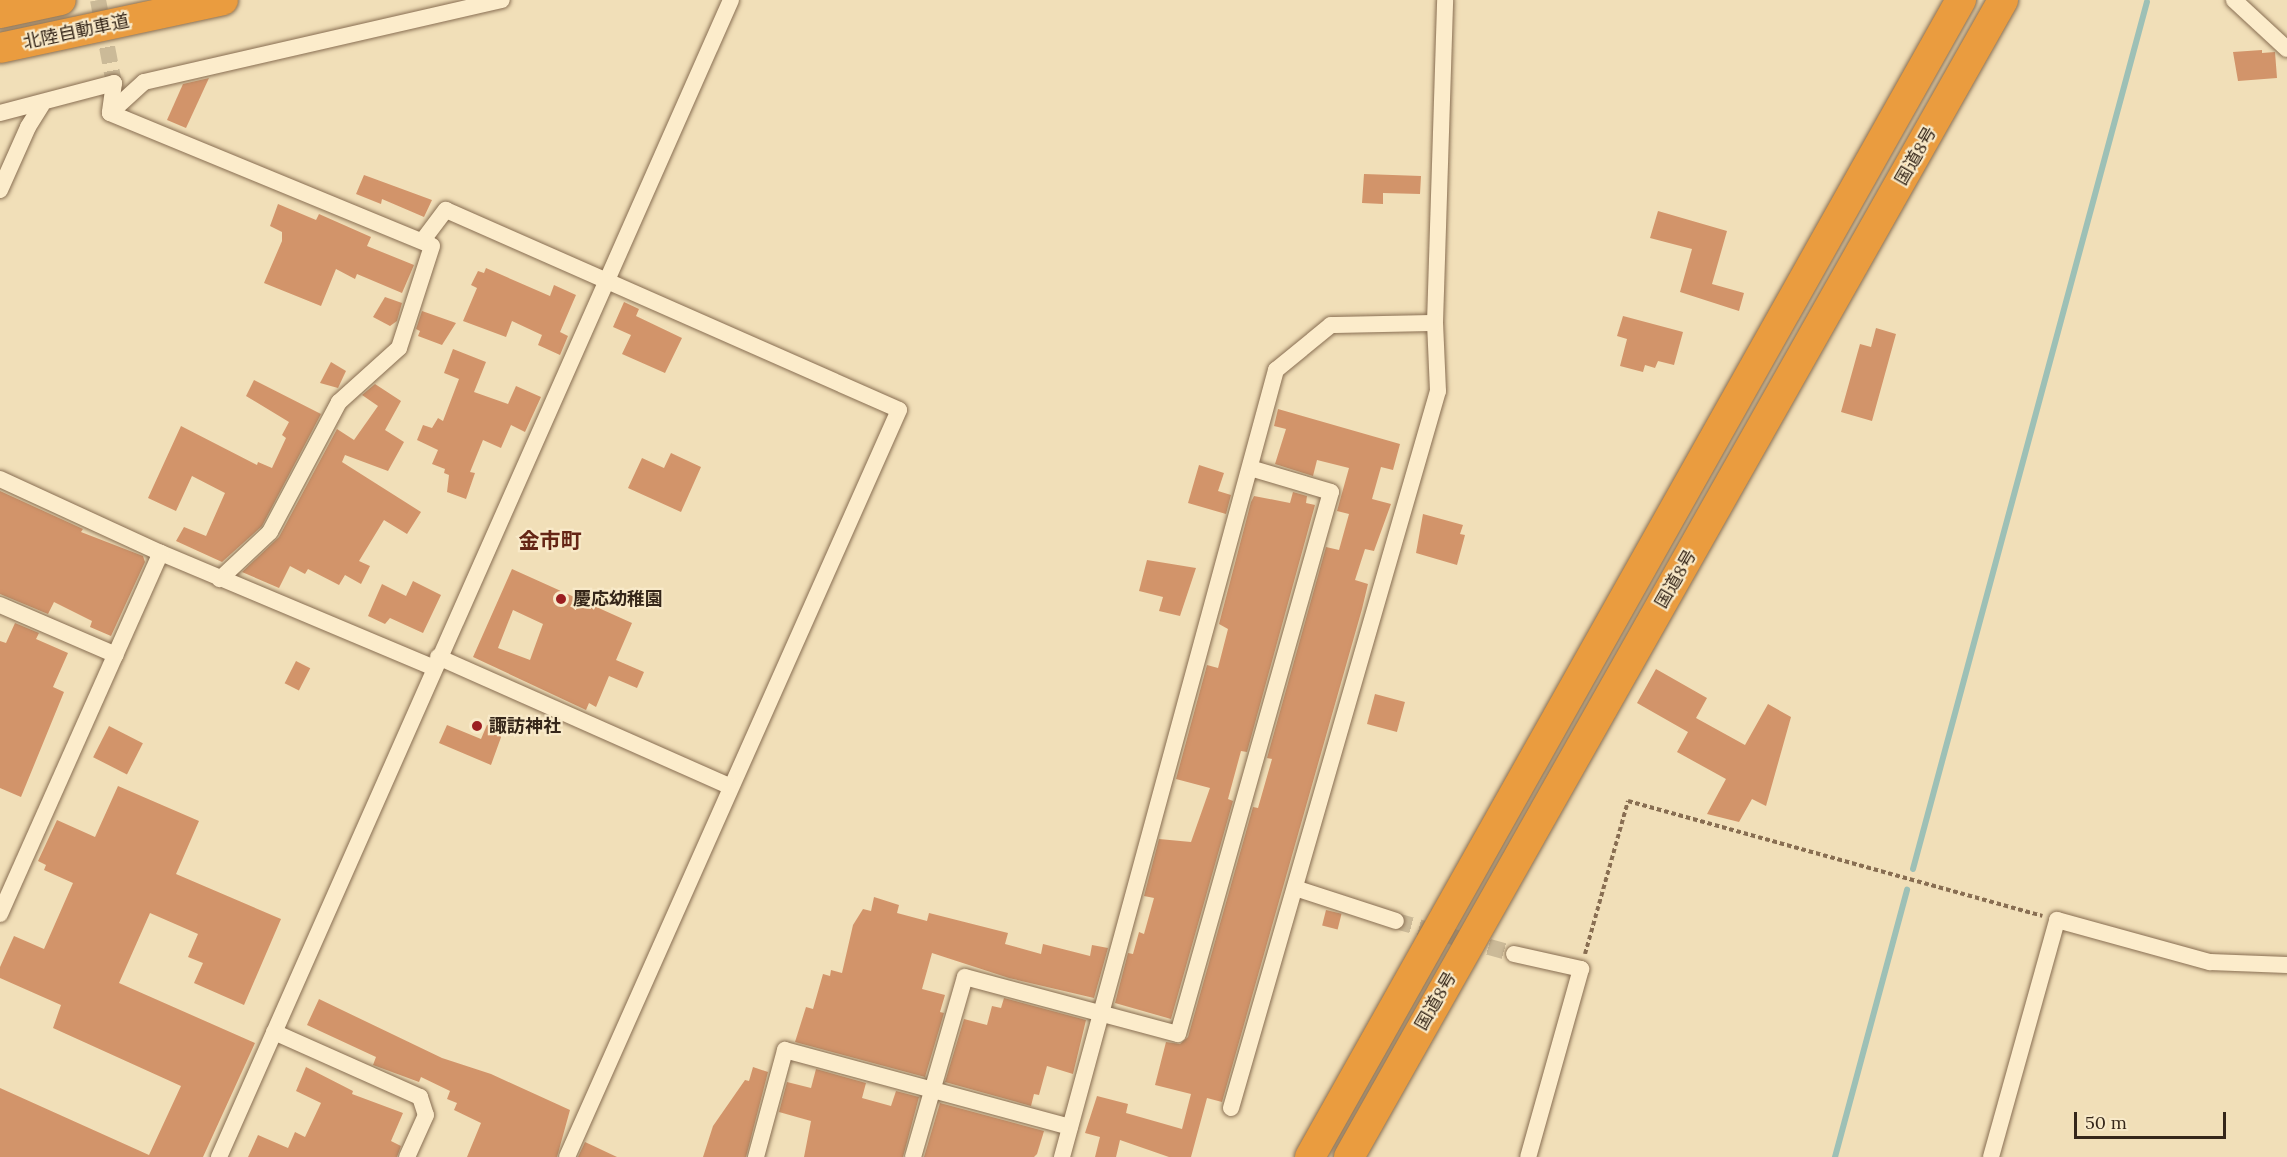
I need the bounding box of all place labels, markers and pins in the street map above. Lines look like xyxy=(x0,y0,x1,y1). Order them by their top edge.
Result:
place label: 慶応幼稚園 xyxy=(573,588,663,610)
marker: 慶応幼稚園 xyxy=(554,592,568,606)
place label: 諏訪神社 xyxy=(489,715,561,737)
marker: 諏訪神社 xyxy=(470,719,484,733)

